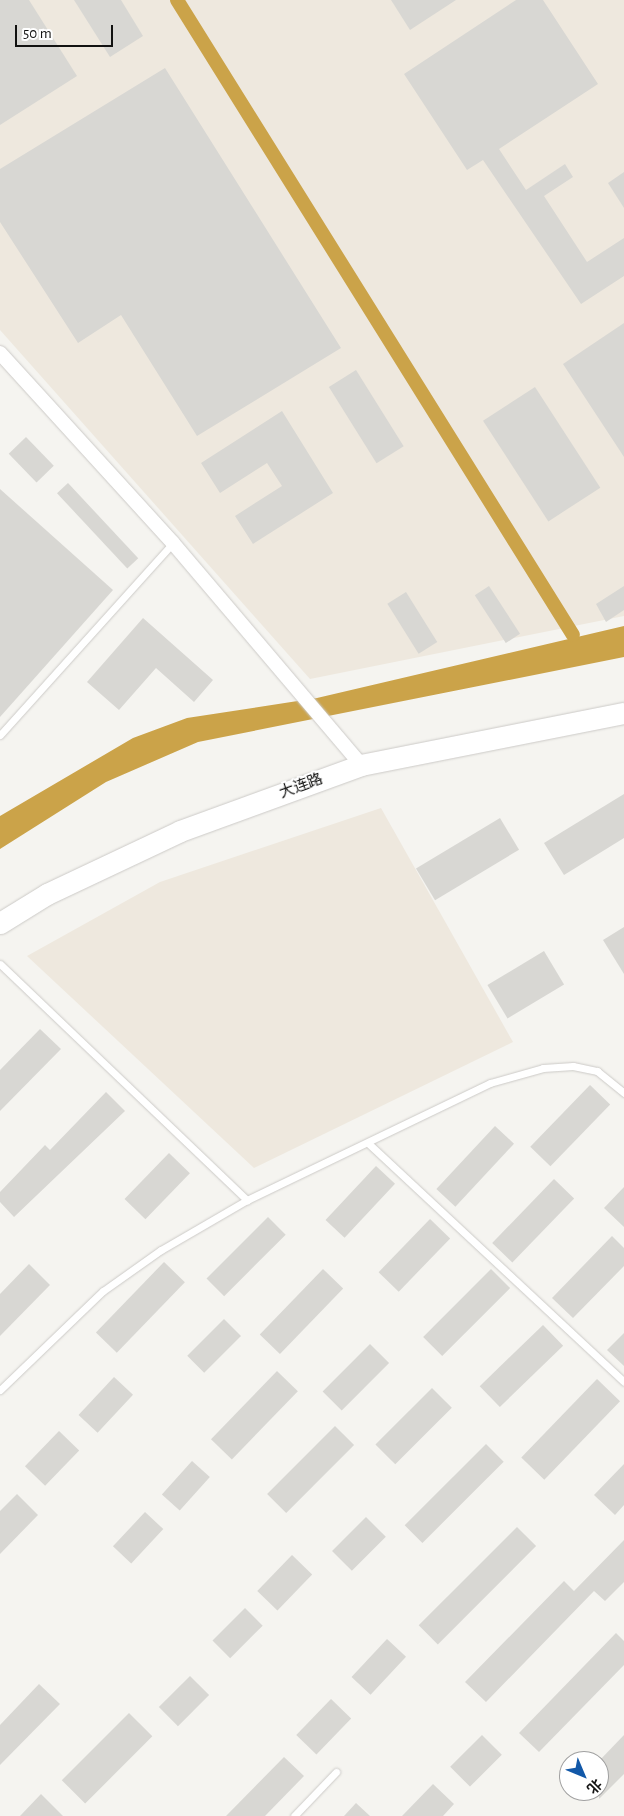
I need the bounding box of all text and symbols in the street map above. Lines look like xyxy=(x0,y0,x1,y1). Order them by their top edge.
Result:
scale bar xyxy=(18,15,115,47)
text: 50 m xyxy=(23,26,52,41)
street label: 大连路 xyxy=(277,770,325,802)
north arrow xyxy=(559,1751,609,1801)
text: 北 xyxy=(584,1776,604,1796)

